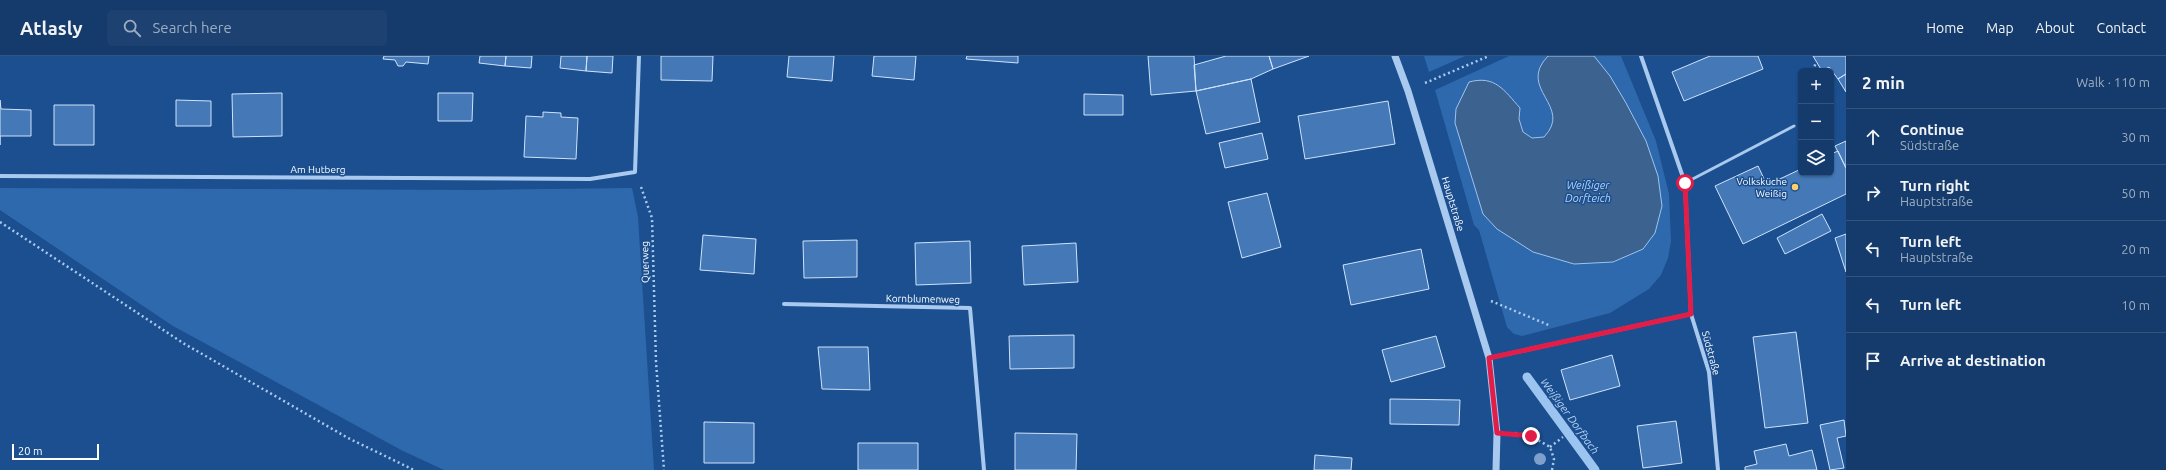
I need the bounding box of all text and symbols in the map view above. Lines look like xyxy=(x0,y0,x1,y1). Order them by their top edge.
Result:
search box xyxy=(107,10,387,46)
text: Atlasly xyxy=(20,17,83,39)
icon: search xyxy=(121,17,143,39)
text: Search here xyxy=(153,19,232,36)
text: Home xyxy=(1926,20,1964,36)
text: Map xyxy=(1986,20,2014,36)
text: About xyxy=(2036,20,2075,36)
text: Contact xyxy=(2097,20,2146,36)
map controls xyxy=(1798,68,1834,176)
button: + xyxy=(1798,68,1834,104)
text: 2 min xyxy=(1862,73,1905,92)
text: Walk · 110 m xyxy=(2076,75,2150,89)
button: − xyxy=(1798,104,1834,140)
text: Continue xyxy=(1900,121,1964,138)
icon: ahead xyxy=(1862,126,1884,148)
text: 30 m xyxy=(2121,130,2150,144)
text: Südstraße xyxy=(1900,138,1959,152)
button: layers xyxy=(1798,140,1834,176)
street label: Am Hutberg xyxy=(291,164,345,175)
route start xyxy=(1676,174,1694,192)
street label: Hauptstraße xyxy=(1440,175,1466,233)
place label: Volksküche Weißig xyxy=(1737,176,1787,199)
text: Turn right xyxy=(1900,177,1970,194)
water label: Weißiger Dorfteich xyxy=(1565,179,1611,204)
marker: Volksküche Weißig xyxy=(1790,182,1800,192)
icon: right xyxy=(1862,182,1884,204)
text: 50 m xyxy=(2121,186,2150,200)
text: Hauptstraße xyxy=(1900,194,1973,208)
text: Turn left xyxy=(1900,233,1961,250)
icon: left xyxy=(1862,238,1884,260)
street label: Querweg xyxy=(639,241,651,283)
text: 20 m xyxy=(2121,242,2150,256)
text: Hauptstraße xyxy=(1900,250,1973,264)
street label: Kornblumenweg xyxy=(886,293,960,305)
icon: left xyxy=(1862,294,1884,316)
text: Turn left xyxy=(1900,296,1961,313)
text: 10 m xyxy=(2121,298,2150,312)
street label: Südstraße xyxy=(1700,330,1722,376)
icon: arrive xyxy=(1862,350,1884,372)
text: Arrive at destination xyxy=(1900,352,2046,369)
water label: Weißiger Dorfbach xyxy=(1538,376,1602,456)
route end xyxy=(1522,427,1540,445)
scale bar xyxy=(12,442,99,461)
text: 20 m xyxy=(18,445,42,457)

